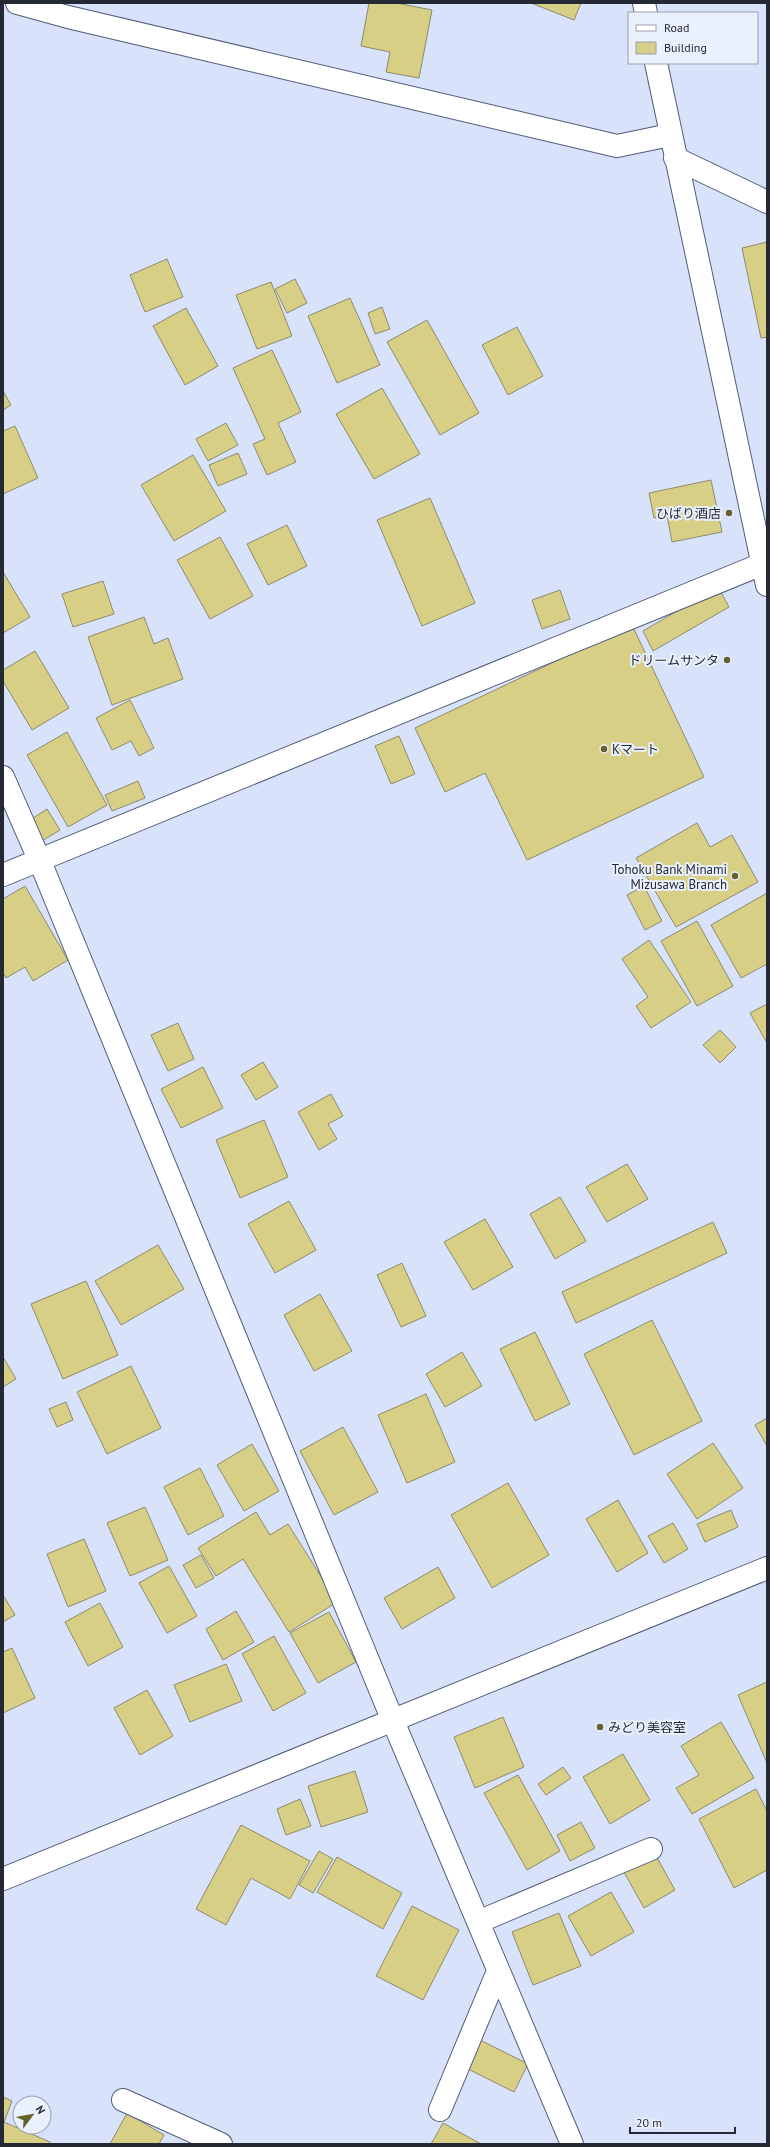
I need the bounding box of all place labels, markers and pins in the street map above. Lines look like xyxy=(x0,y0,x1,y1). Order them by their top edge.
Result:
place label: ひばり酒店 xyxy=(656,505,721,522)
marker: ひばり酒店 xyxy=(724,508,734,518)
place label: ドリームサンタ xyxy=(628,652,719,669)
marker: ドリームサンタ xyxy=(722,655,732,665)
place label: Kマート xyxy=(612,741,659,758)
marker: Kマート xyxy=(599,744,609,754)
place label: Tohoku Bank Minami Mizusawa Branch xyxy=(612,861,727,893)
marker: Tohoku Bank Minami Mizusawa Branch xyxy=(730,871,740,881)
place label: みどり美容室 xyxy=(608,1719,686,1736)
marker: みどり美容室 xyxy=(595,1722,605,1732)

